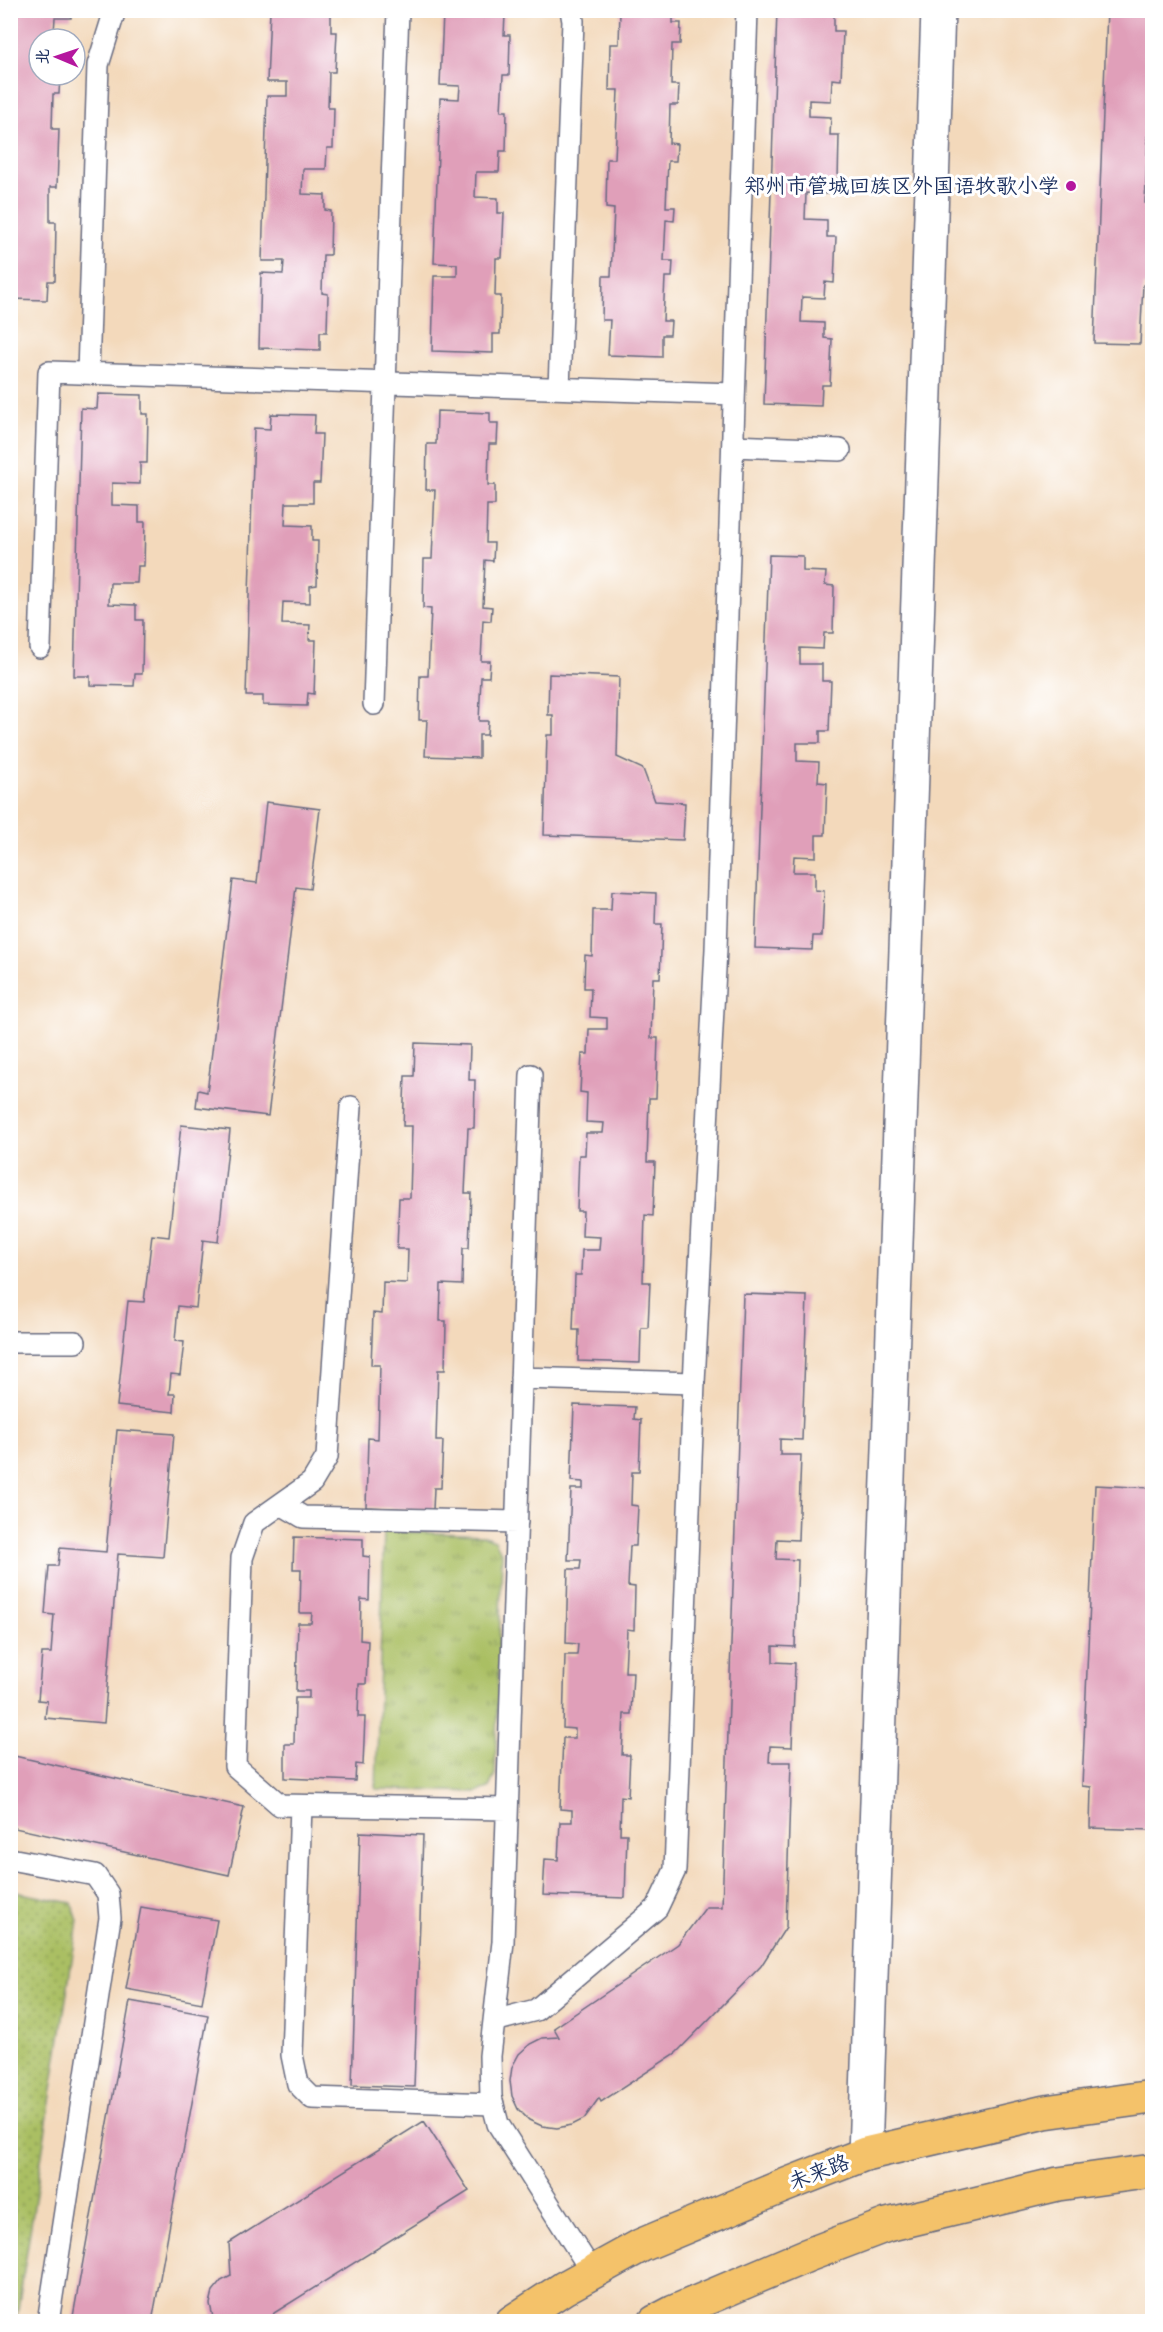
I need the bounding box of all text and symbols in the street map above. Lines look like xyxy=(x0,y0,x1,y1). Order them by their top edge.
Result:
north arrow xyxy=(27,27,87,87)
text: 北 xyxy=(31,48,53,65)
place label: 郑州市管城回族区外国语牧歌小学 xyxy=(744,171,1059,200)
marker: 郑州市管城回族区外国语牧歌小学 xyxy=(1064,179,1078,193)
street label: 未来路 xyxy=(784,2147,853,2196)

